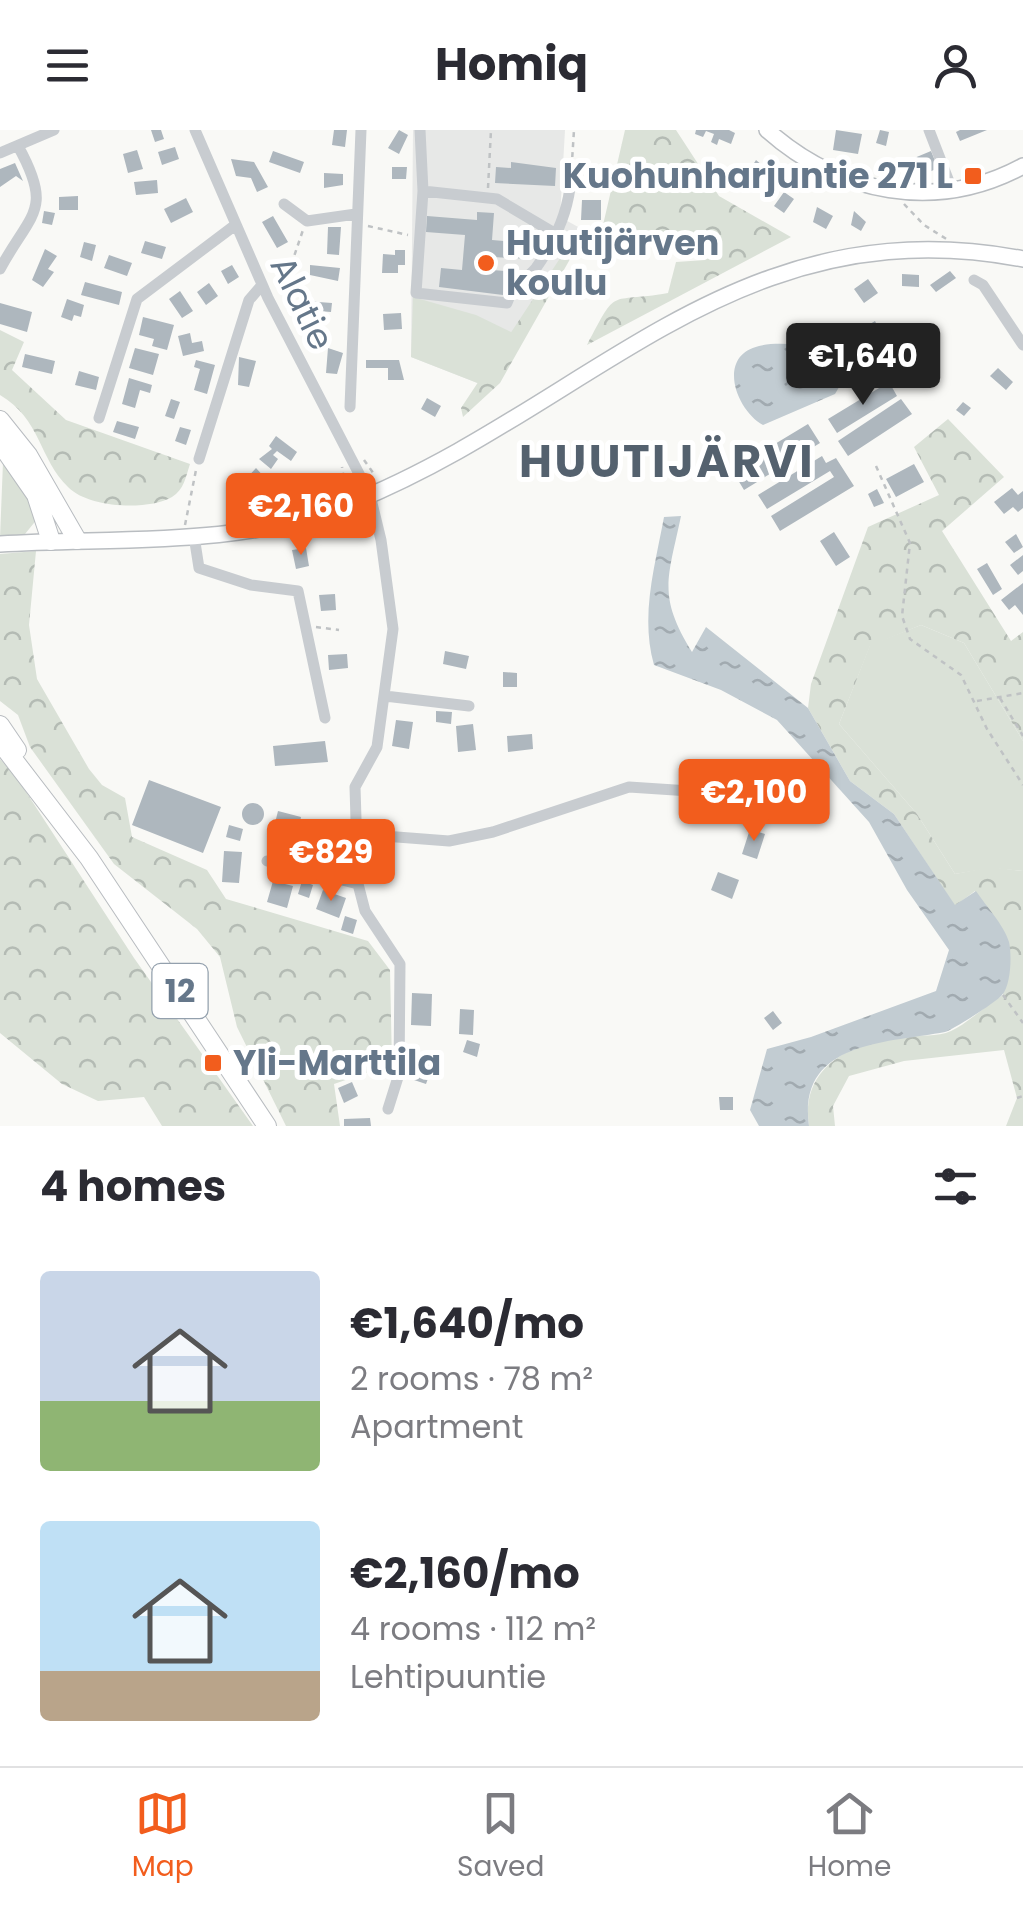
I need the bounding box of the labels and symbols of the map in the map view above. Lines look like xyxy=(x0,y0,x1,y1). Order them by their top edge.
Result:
place label: Kuohunharjuntie 271 L xyxy=(563,151,953,200)
marker: Kuohunharjuntie 271 L xyxy=(962,165,984,187)
place label: Huutijärven koulu xyxy=(506,218,719,307)
street label: Alatie xyxy=(259,248,346,358)
marker: Huutijärven koulu xyxy=(475,252,497,274)
pin: €1,640 xyxy=(782,323,944,408)
district label: HUUTIJÄRVI xyxy=(519,430,815,493)
pin: €2,160 xyxy=(220,473,382,558)
pin: €2,100 xyxy=(673,759,835,844)
pin: €829 xyxy=(272,819,390,904)
road number: 12 xyxy=(152,964,208,1018)
place label: Yli-Marttila xyxy=(233,1038,441,1087)
marker: Yli-Marttila xyxy=(202,1052,224,1074)

